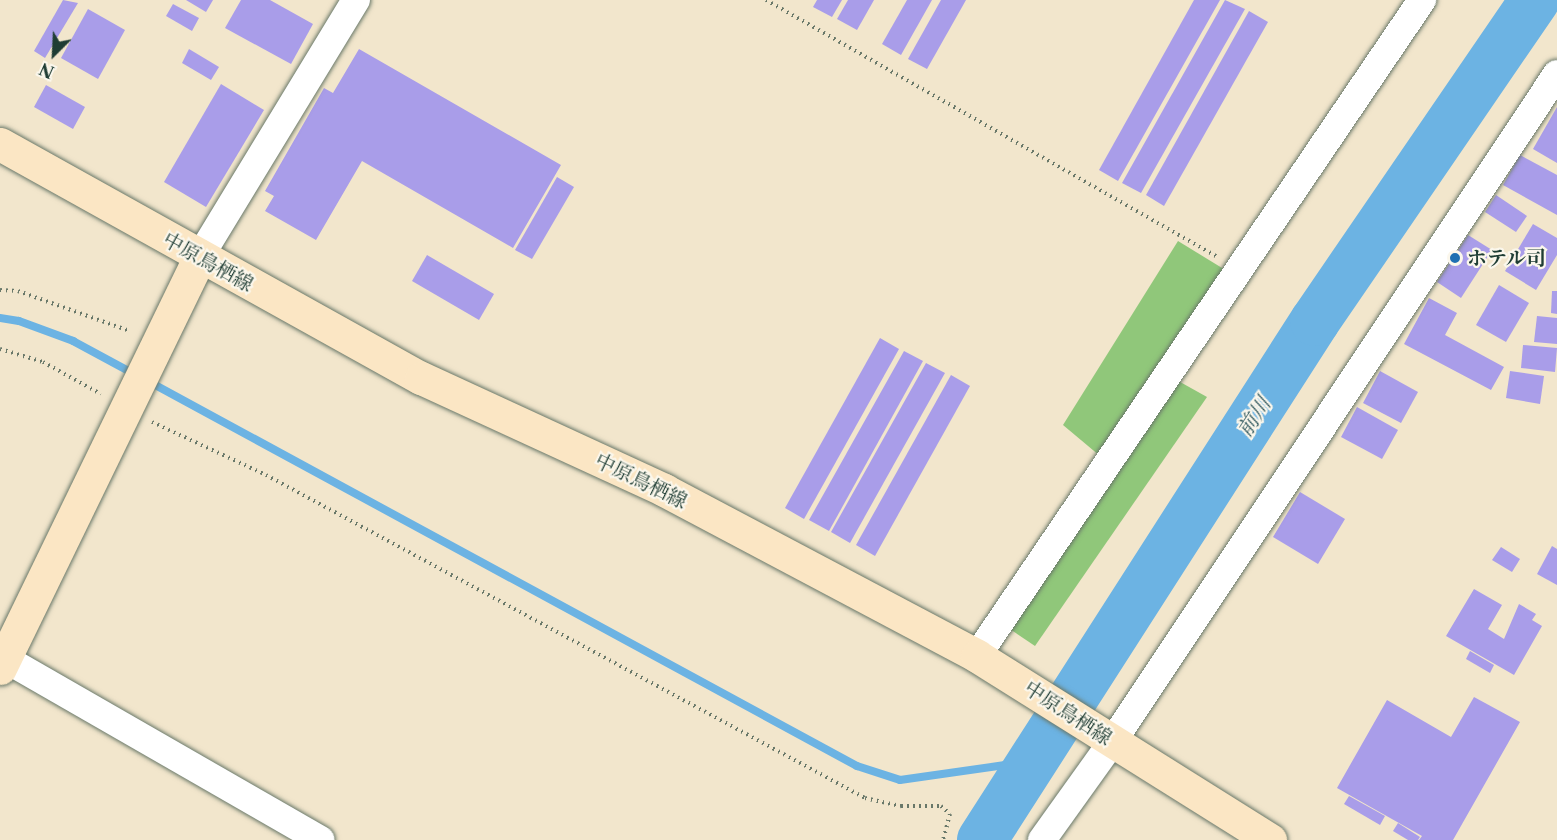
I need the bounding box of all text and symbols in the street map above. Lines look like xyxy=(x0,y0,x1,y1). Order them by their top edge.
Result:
north arrow xyxy=(24,24,84,84)
text: N xyxy=(36,58,57,82)
street label: 中原鳥栖線 xyxy=(158,227,258,297)
place label: ホテル司 xyxy=(1467,246,1547,270)
marker: ホテル司 xyxy=(1448,251,1462,265)
water label: 前川 xyxy=(1232,393,1276,441)
street label: 中原鳥栖線 xyxy=(591,448,691,514)
street label: 中原鳥栖線 xyxy=(1020,676,1116,750)

